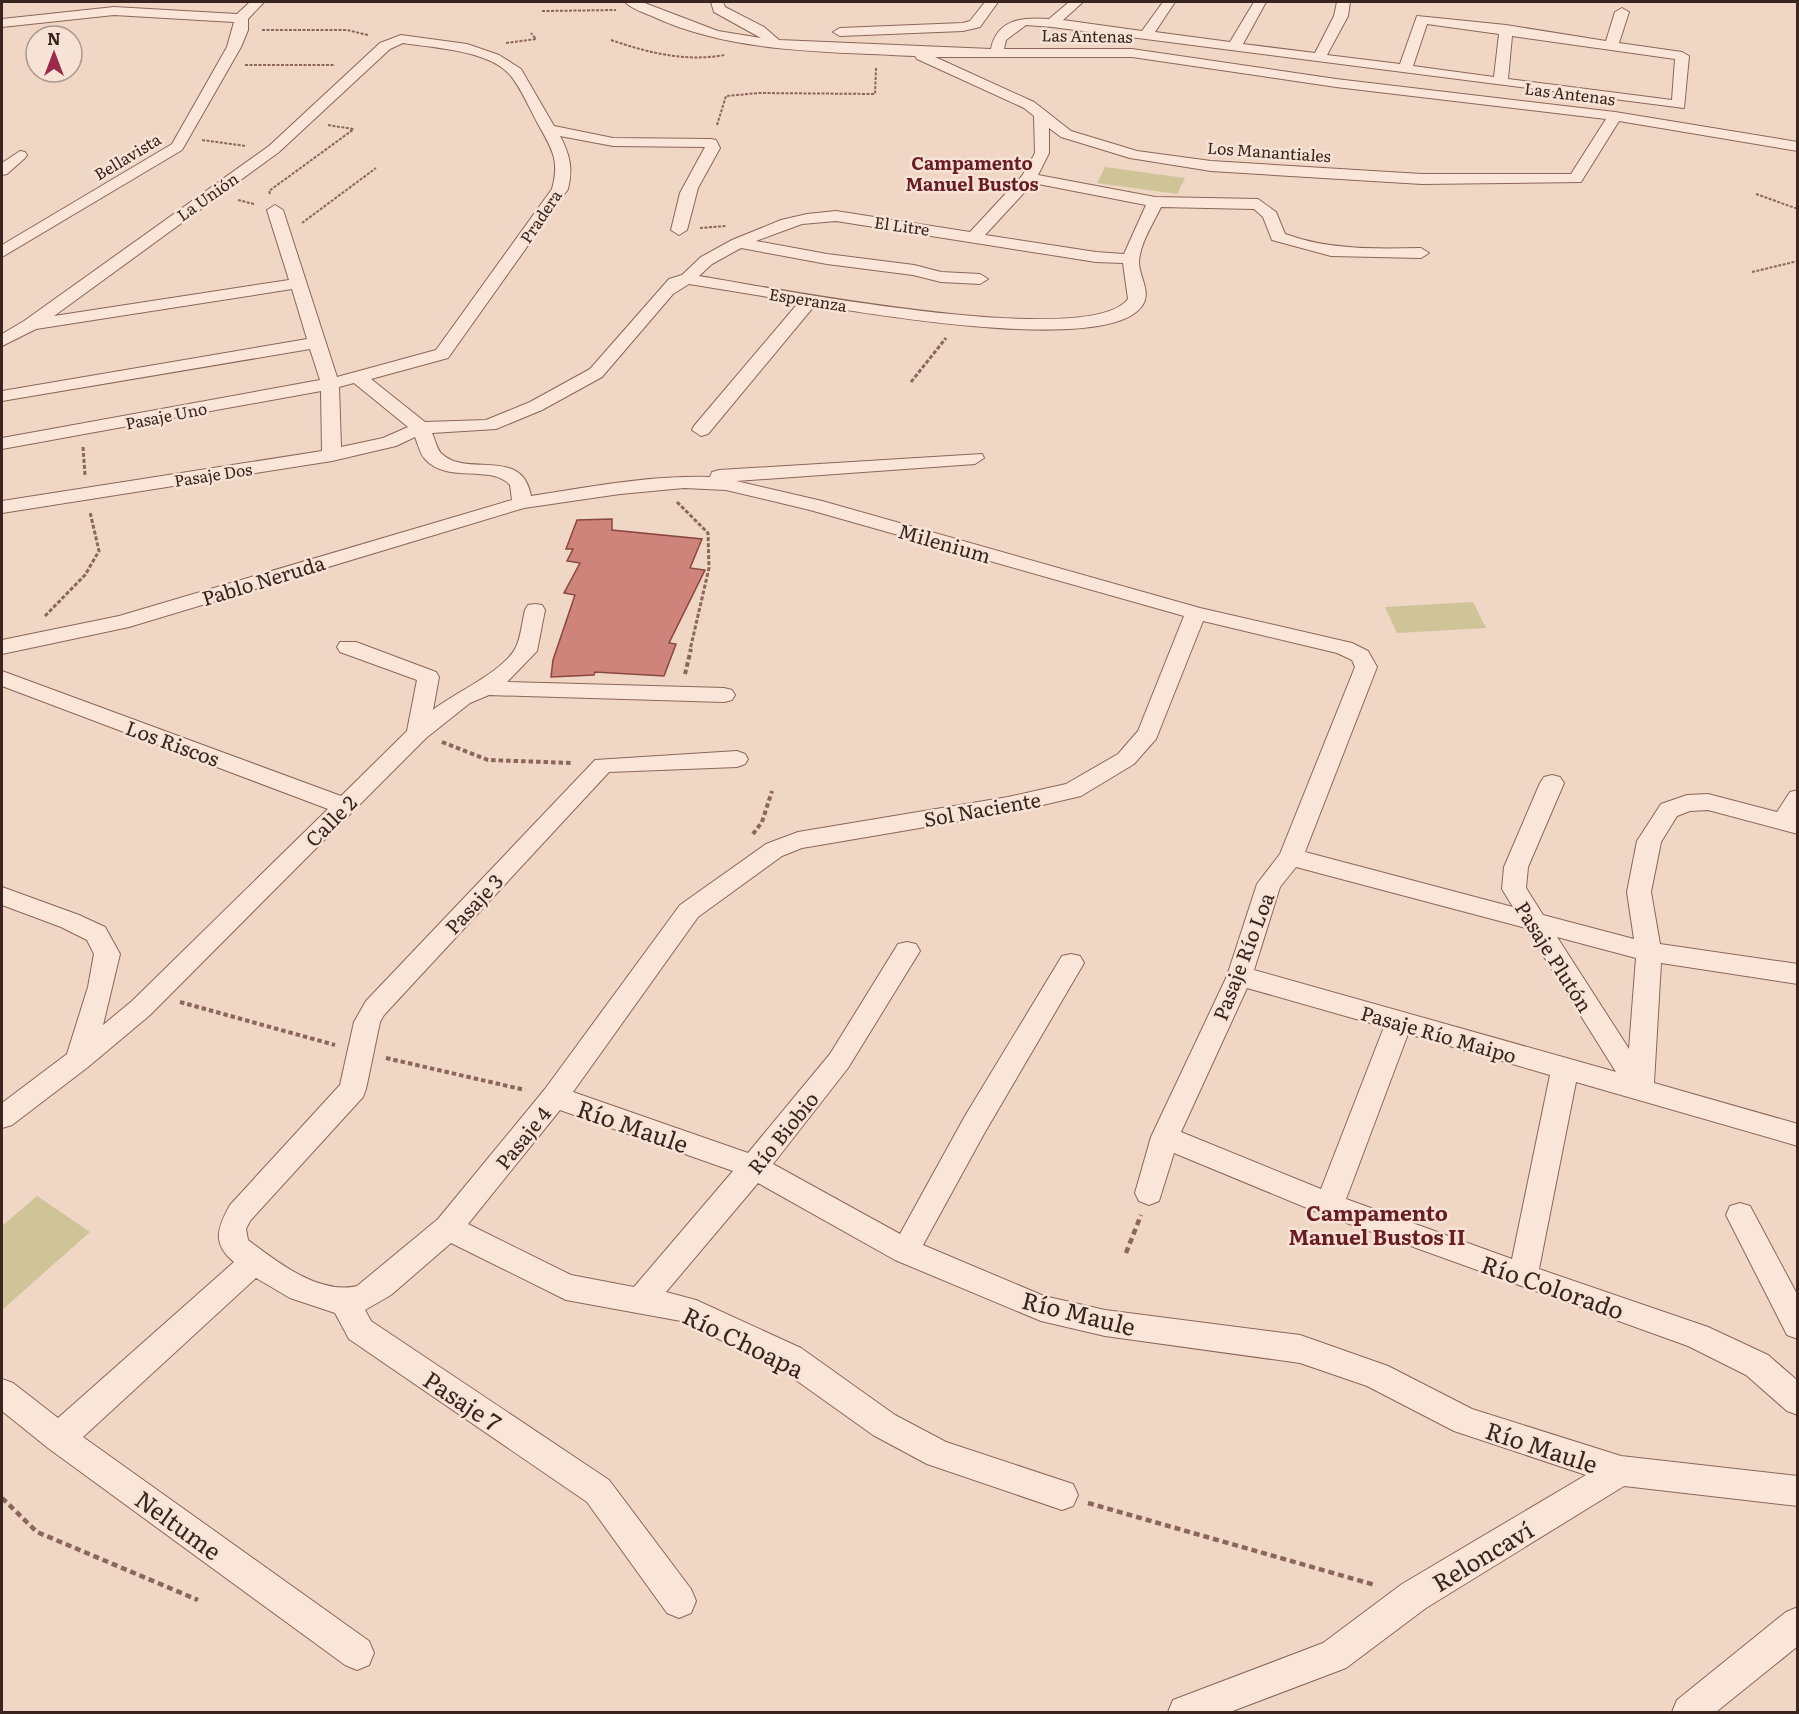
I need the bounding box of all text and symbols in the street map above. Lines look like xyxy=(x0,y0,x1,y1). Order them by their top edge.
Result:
street label: Las Antenas xyxy=(1041,22,1133,48)
north arrow xyxy=(24,24,84,84)
text: N xyxy=(47,26,61,50)
street label: Las Antenas xyxy=(1523,76,1617,110)
street label: Bellavista xyxy=(89,126,165,185)
street label: Los Manantiales xyxy=(1206,135,1332,167)
district label: Campamento Manuel Bustos xyxy=(905,149,1039,197)
street label: La Unión xyxy=(171,166,243,226)
street label: Pradera xyxy=(513,184,567,247)
street label: El Litre xyxy=(873,209,931,241)
street label: Esperanza xyxy=(767,281,849,317)
street label: Pasaje Uno xyxy=(123,395,209,435)
street label: Pasaje Dos xyxy=(172,456,254,492)
street label: Milenium xyxy=(895,514,995,570)
street label: Pablo Neruda xyxy=(198,546,328,612)
street label: Los Riscos xyxy=(122,711,224,773)
street label: Sol Naciente xyxy=(921,783,1043,833)
street label: Calle 2 xyxy=(297,787,363,853)
street label: Pasaje 3 xyxy=(437,866,509,940)
street label: Pasaje Río Loa xyxy=(1204,887,1280,1024)
street label: Pasaje Plutón xyxy=(1509,895,1601,1017)
street label: Pasaje Río Maipo xyxy=(1358,996,1520,1070)
street label: Río Biobio xyxy=(739,1084,825,1180)
street label: Río Maule xyxy=(573,1090,693,1160)
street label: Pasaje 4 xyxy=(487,1099,557,1175)
district label: Campamento Manuel Bustos II xyxy=(1288,1196,1466,1251)
street label: Río Colorado xyxy=(1477,1245,1629,1327)
street label: Río Maule xyxy=(1019,1281,1139,1343)
street label: Río Choapa xyxy=(677,1297,811,1385)
street label: Pasaje 7 xyxy=(417,1361,509,1439)
street label: Río Maule xyxy=(1482,1411,1602,1481)
street label: Neltume xyxy=(129,1481,229,1567)
street label: Reloncaví xyxy=(1425,1511,1539,1599)

